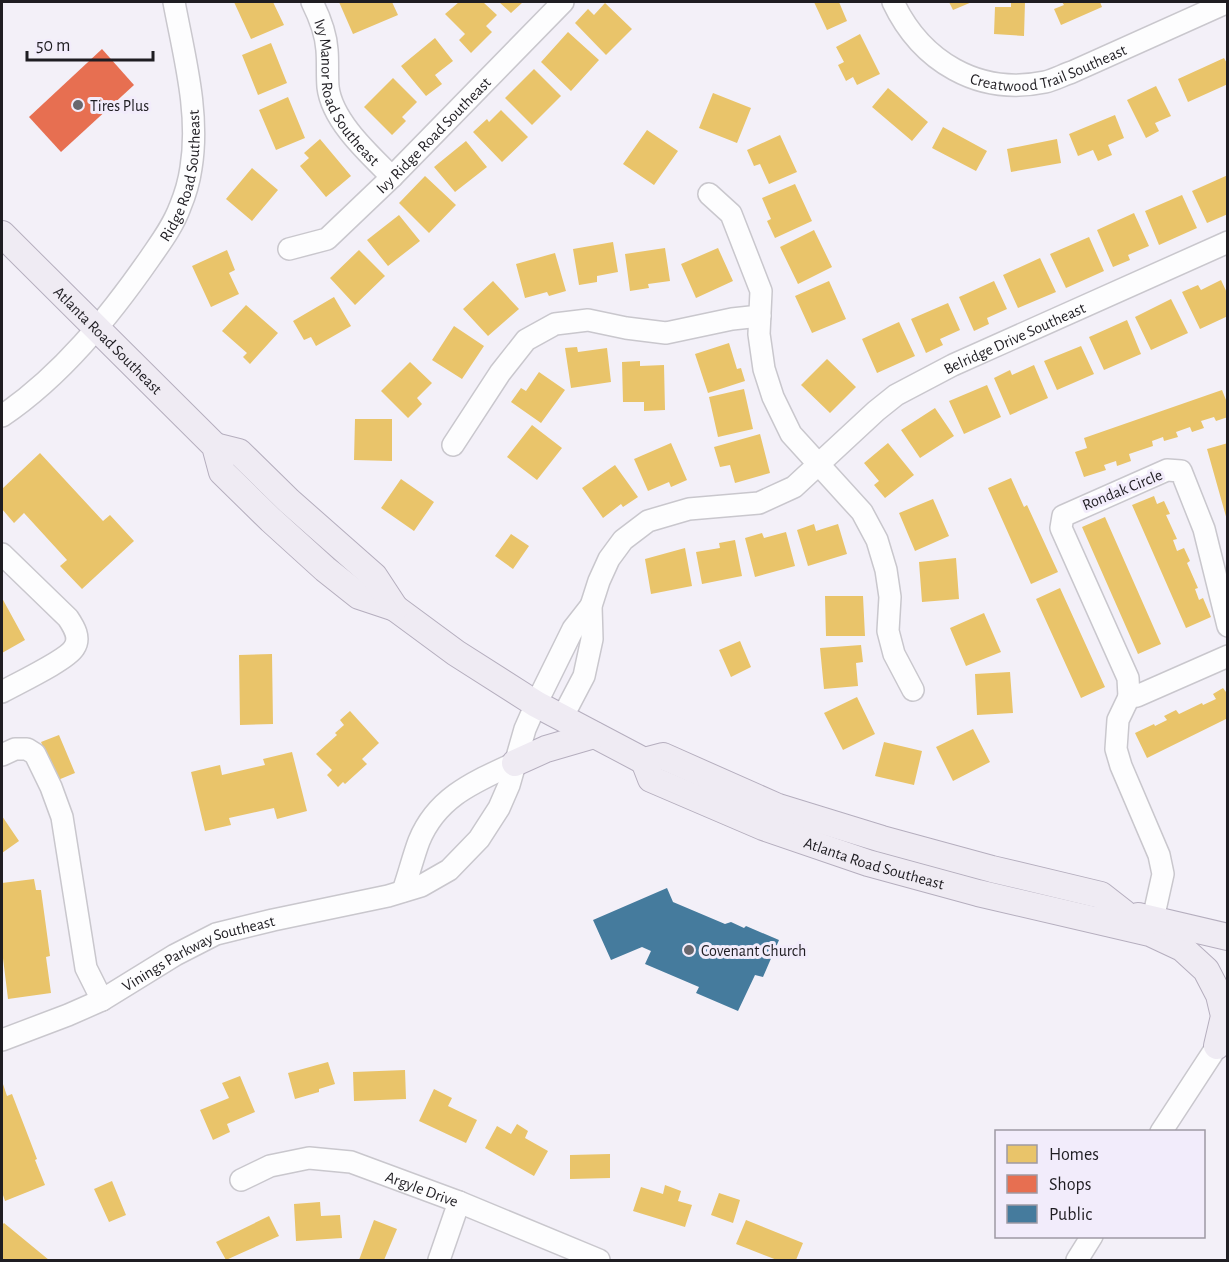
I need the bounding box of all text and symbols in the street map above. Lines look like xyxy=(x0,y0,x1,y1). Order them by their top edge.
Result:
street label: Ivy Manor Road Southeast xyxy=(311,17,382,169)
scale bar xyxy=(27,24,153,62)
text: 50 m xyxy=(36,37,70,55)
street label: Creatwood Trail Southeast xyxy=(968,42,1129,94)
street label: Ivy Ridge Road Southeast xyxy=(373,74,494,197)
marker: Tires Plus xyxy=(71,98,85,112)
place label: Tires Plus xyxy=(90,98,149,114)
street label: Ridge Road Southeast xyxy=(157,109,203,244)
street label: Atlanta Road Southeast xyxy=(50,283,165,398)
street label: Belridge Drive Southeast xyxy=(941,300,1088,377)
street label: Rondak Circle xyxy=(1080,467,1165,513)
street label: Atlanta Road Southeast xyxy=(802,835,946,892)
street label: Vinings Parkway Southeast xyxy=(119,913,276,995)
marker: Covenant Church xyxy=(682,943,696,957)
place label: Covenant Church xyxy=(701,943,806,959)
legend xyxy=(995,1130,1205,1238)
text: Homes xyxy=(1049,1146,1099,1164)
street label: Argyle Drive xyxy=(383,1169,460,1210)
text: Shops xyxy=(1049,1176,1091,1194)
text: Public xyxy=(1049,1206,1092,1224)

